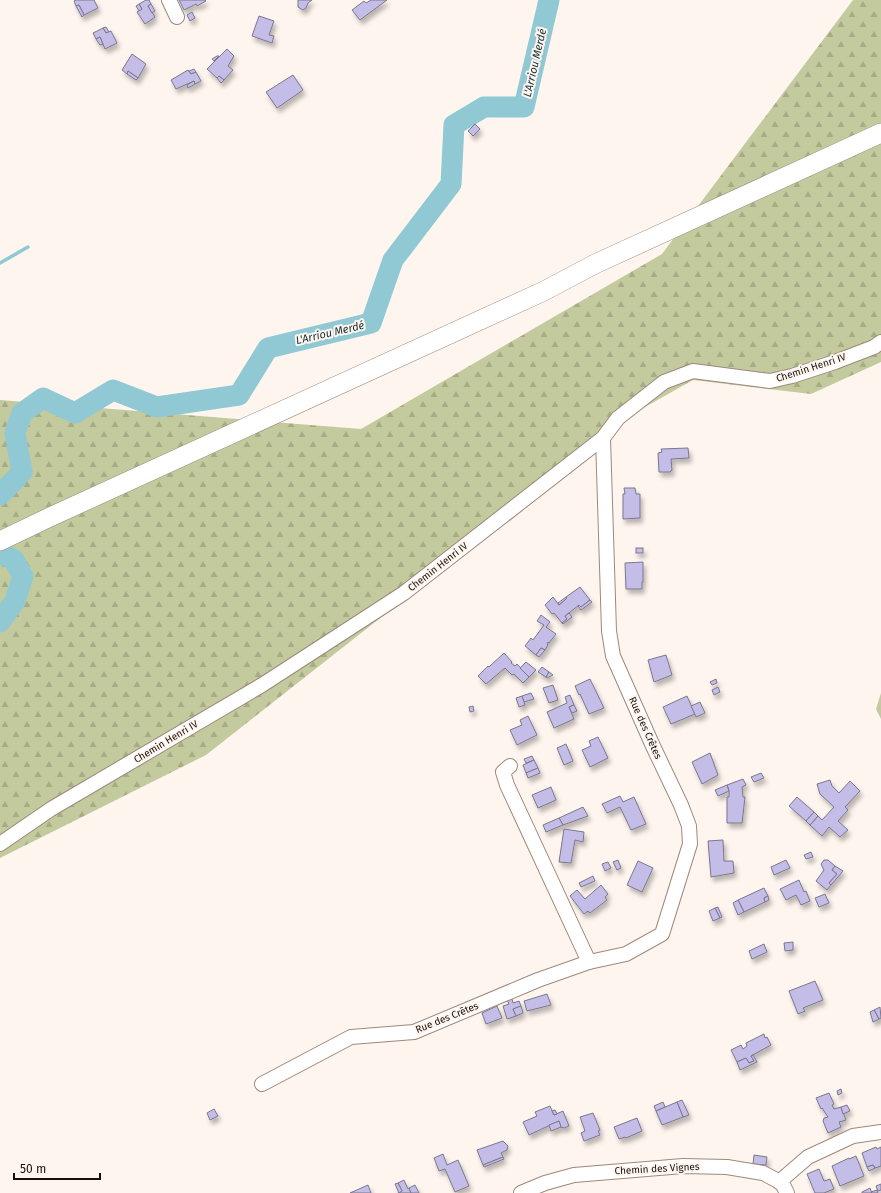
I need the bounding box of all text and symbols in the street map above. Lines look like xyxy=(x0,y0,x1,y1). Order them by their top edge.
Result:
water label: L'Arriou Merdé xyxy=(521,27,549,98)
water label: L'Arriou Merdé xyxy=(295,319,366,347)
street label: Chemin Henri IV xyxy=(775,351,848,385)
street label: Chemin Henri IV xyxy=(406,540,471,594)
street label: Rue des Crêtes xyxy=(626,695,664,761)
street label: Chemin Henri IV xyxy=(132,718,201,766)
street label: Rue des Crêtes xyxy=(414,1000,481,1036)
scale bar xyxy=(14,1155,100,1181)
street label: Chemin des Vignes xyxy=(614,1161,700,1177)
text: 50 m xyxy=(20,1162,46,1176)

